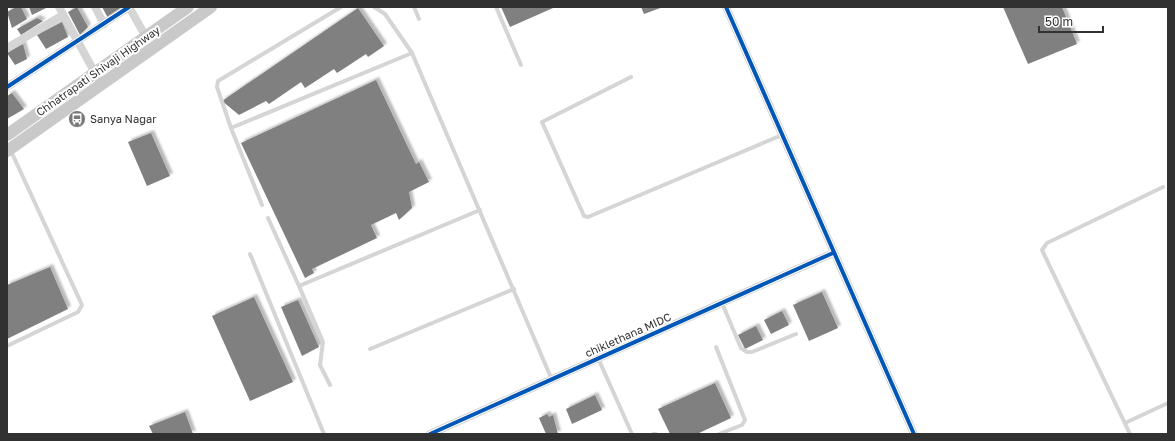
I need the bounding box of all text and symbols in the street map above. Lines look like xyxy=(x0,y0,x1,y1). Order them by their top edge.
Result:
scale bar xyxy=(1039,8,1103,34)
text: 50 m xyxy=(1045,14,1073,29)
street label: Chhatrapati Shivaji Highway xyxy=(33,23,162,118)
bus stop icon: Sanya Nagar xyxy=(67,109,87,129)
place label: Sanya Nagar xyxy=(90,112,157,125)
street label: chiklethana MIDC xyxy=(583,310,673,359)

